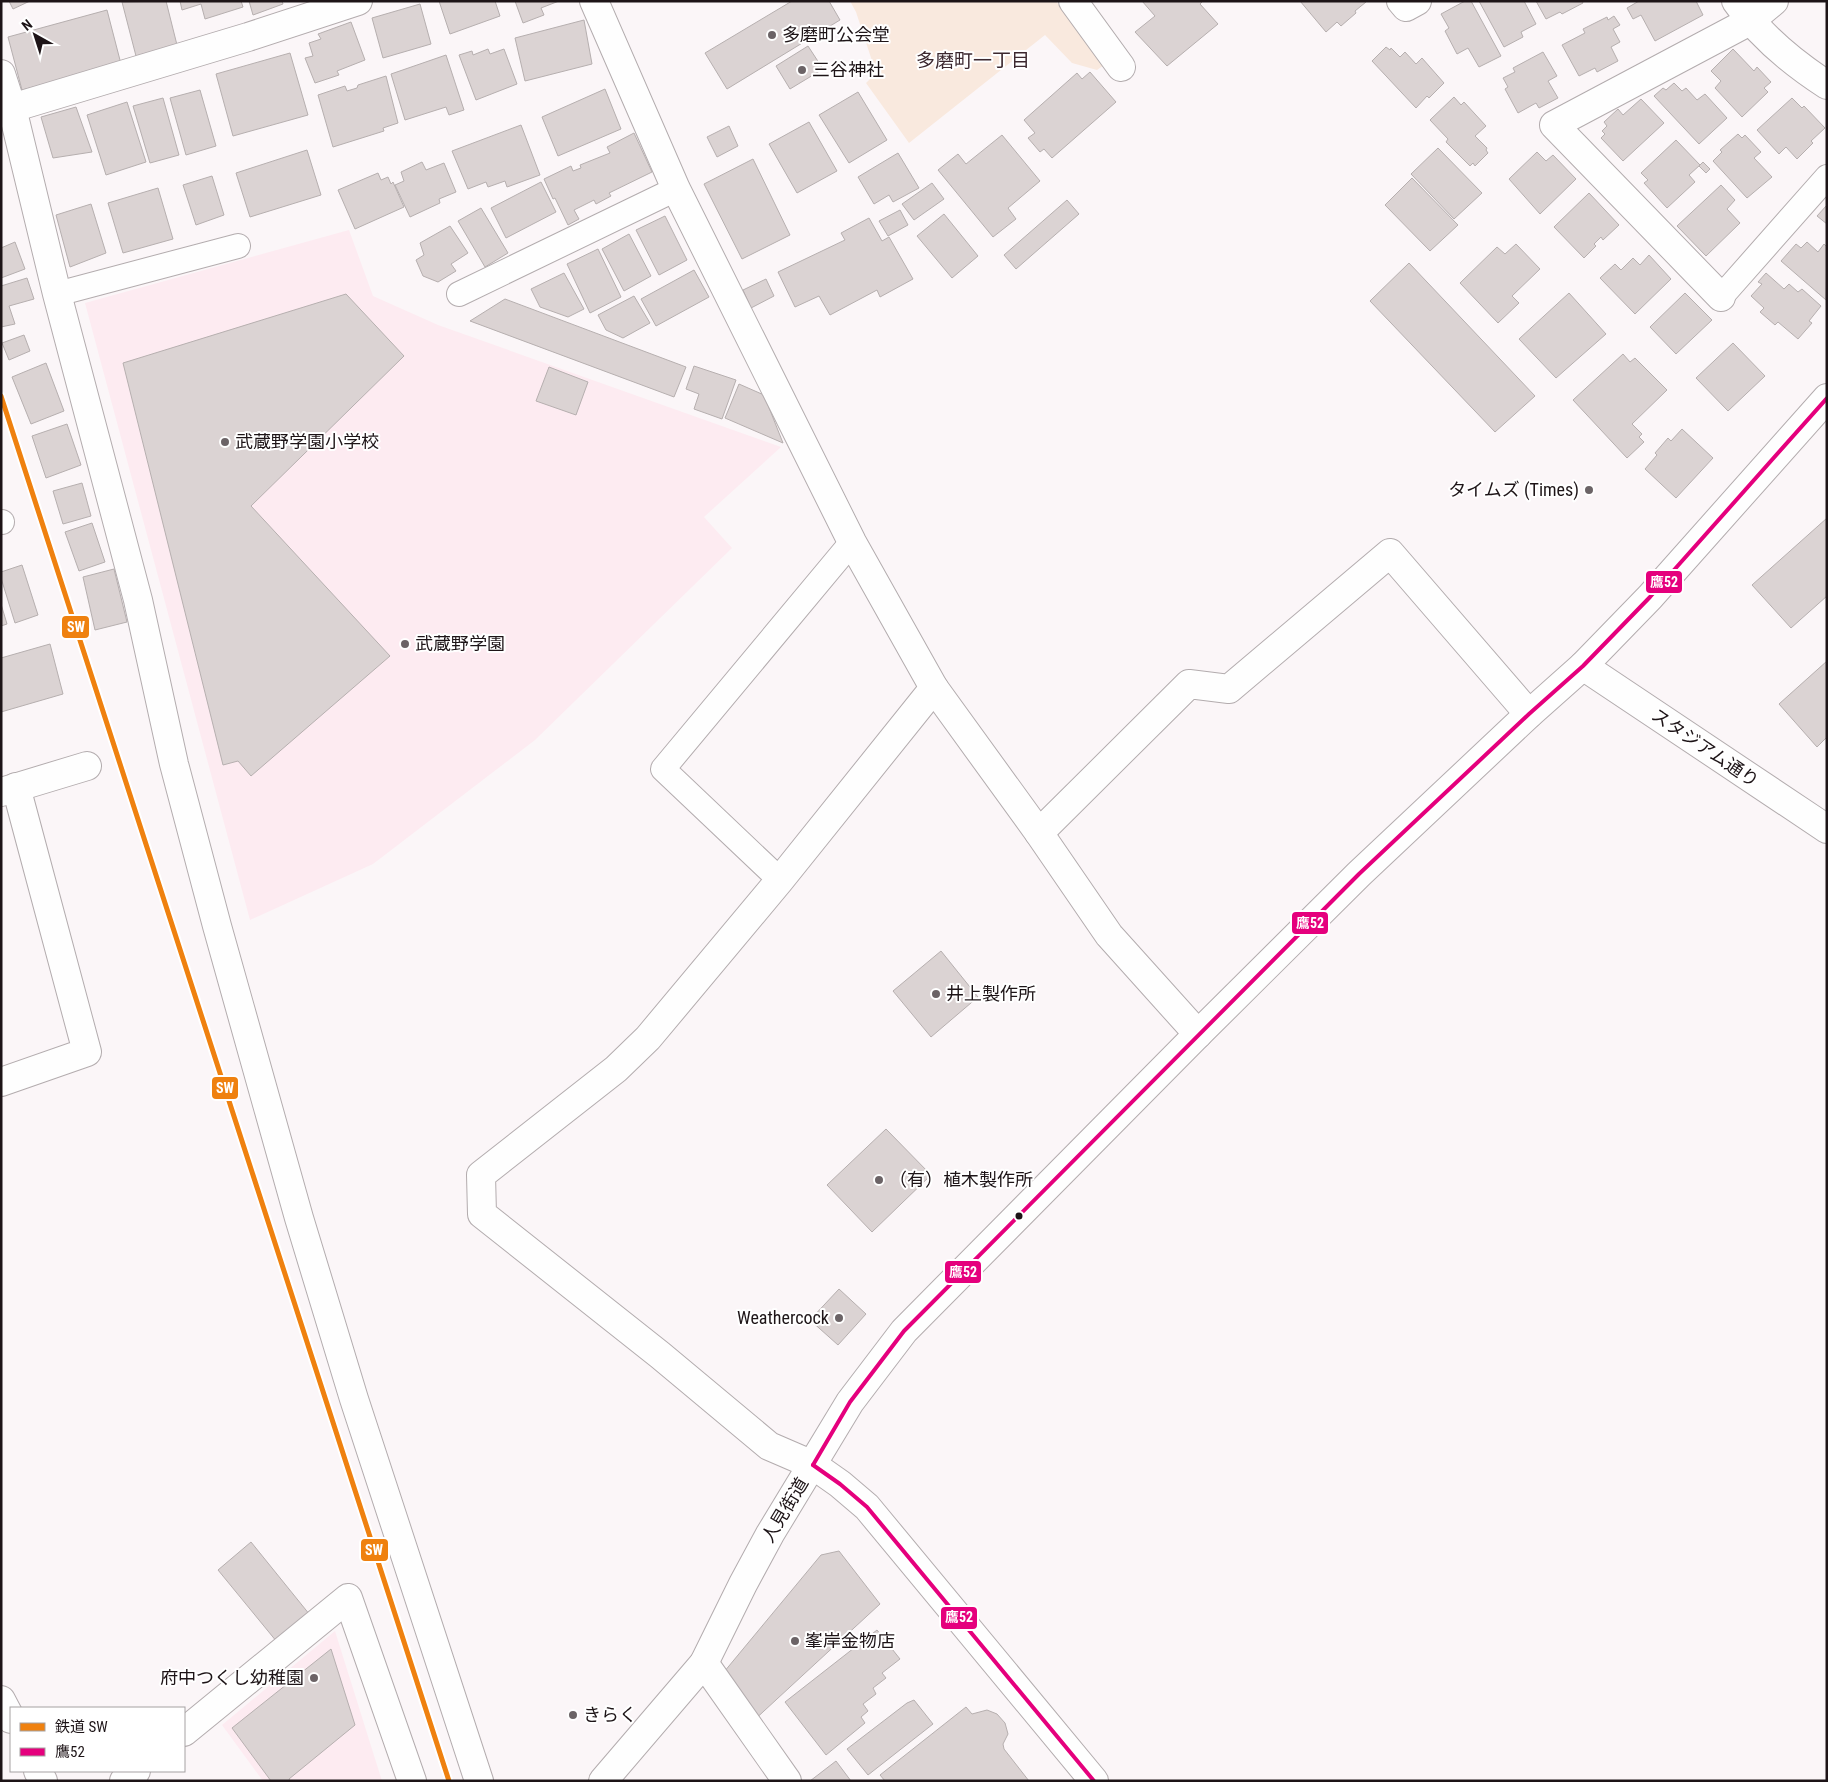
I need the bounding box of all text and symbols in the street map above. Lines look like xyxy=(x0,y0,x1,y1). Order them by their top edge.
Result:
north arrow xyxy=(10,10,60,60)
text: N xyxy=(18,16,35,34)
place label: 多磨町公会堂 xyxy=(782,24,890,45)
marker: 多磨町公会堂 xyxy=(766,29,778,41)
district label: 多磨町一丁目 xyxy=(916,49,1030,72)
place label: 三谷神社 xyxy=(812,59,884,80)
marker: 三谷神社 xyxy=(796,64,808,76)
place label: 武蔵野学園小学校 xyxy=(235,431,379,452)
marker: 武蔵野学園小学校 xyxy=(219,436,231,448)
place label: タイムズ (Times) xyxy=(1448,479,1579,501)
marker: タイムズ (Times) xyxy=(1583,484,1595,496)
line badge: 鷹52 xyxy=(1645,570,1683,594)
text: 鷹52 xyxy=(1650,574,1678,590)
line badge: SW xyxy=(61,615,90,639)
text: SW xyxy=(67,619,86,635)
place label: 武蔵野学園 xyxy=(415,633,505,654)
marker: 武蔵野学園 xyxy=(399,638,411,650)
street label: スタジアム通り xyxy=(1648,704,1763,791)
line badge: 鷹52 xyxy=(1291,911,1329,935)
text: 鷹52 xyxy=(1296,915,1324,931)
place label: 井上製作所 xyxy=(946,983,1036,1004)
marker: 井上製作所 xyxy=(930,988,942,1000)
line badge: SW xyxy=(211,1076,239,1100)
text: SW xyxy=(216,1080,235,1096)
place label: （有）植木製作所 xyxy=(889,1169,1033,1190)
marker: （有）植木製作所 xyxy=(873,1174,885,1186)
unlabelled marker xyxy=(1014,1211,1024,1221)
line badge: 鷹52 xyxy=(944,1260,982,1284)
text: 鷹52 xyxy=(949,1264,977,1280)
place label: Weathercock xyxy=(737,1307,829,1328)
marker: Weathercock xyxy=(833,1312,845,1324)
street label: 人見街道 xyxy=(757,1473,812,1546)
line badge: SW xyxy=(360,1538,389,1562)
text: SW xyxy=(365,1542,384,1558)
line badge: 鷹52 xyxy=(940,1606,978,1630)
text: 鷹52 xyxy=(945,1609,973,1625)
place label: 峯岸金物店 xyxy=(805,1630,895,1651)
marker: 峯岸金物店 xyxy=(789,1635,801,1647)
place label: 府中つくし幼稚園 xyxy=(160,1667,304,1688)
marker: 府中つくし幼稚園 xyxy=(308,1672,320,1684)
place label: きらく xyxy=(583,1704,637,1725)
legend xyxy=(10,1707,185,1772)
marker: きらく xyxy=(567,1709,579,1721)
text: 鉄道 SW xyxy=(55,1718,108,1736)
text: 鷹52 xyxy=(55,1743,85,1761)

